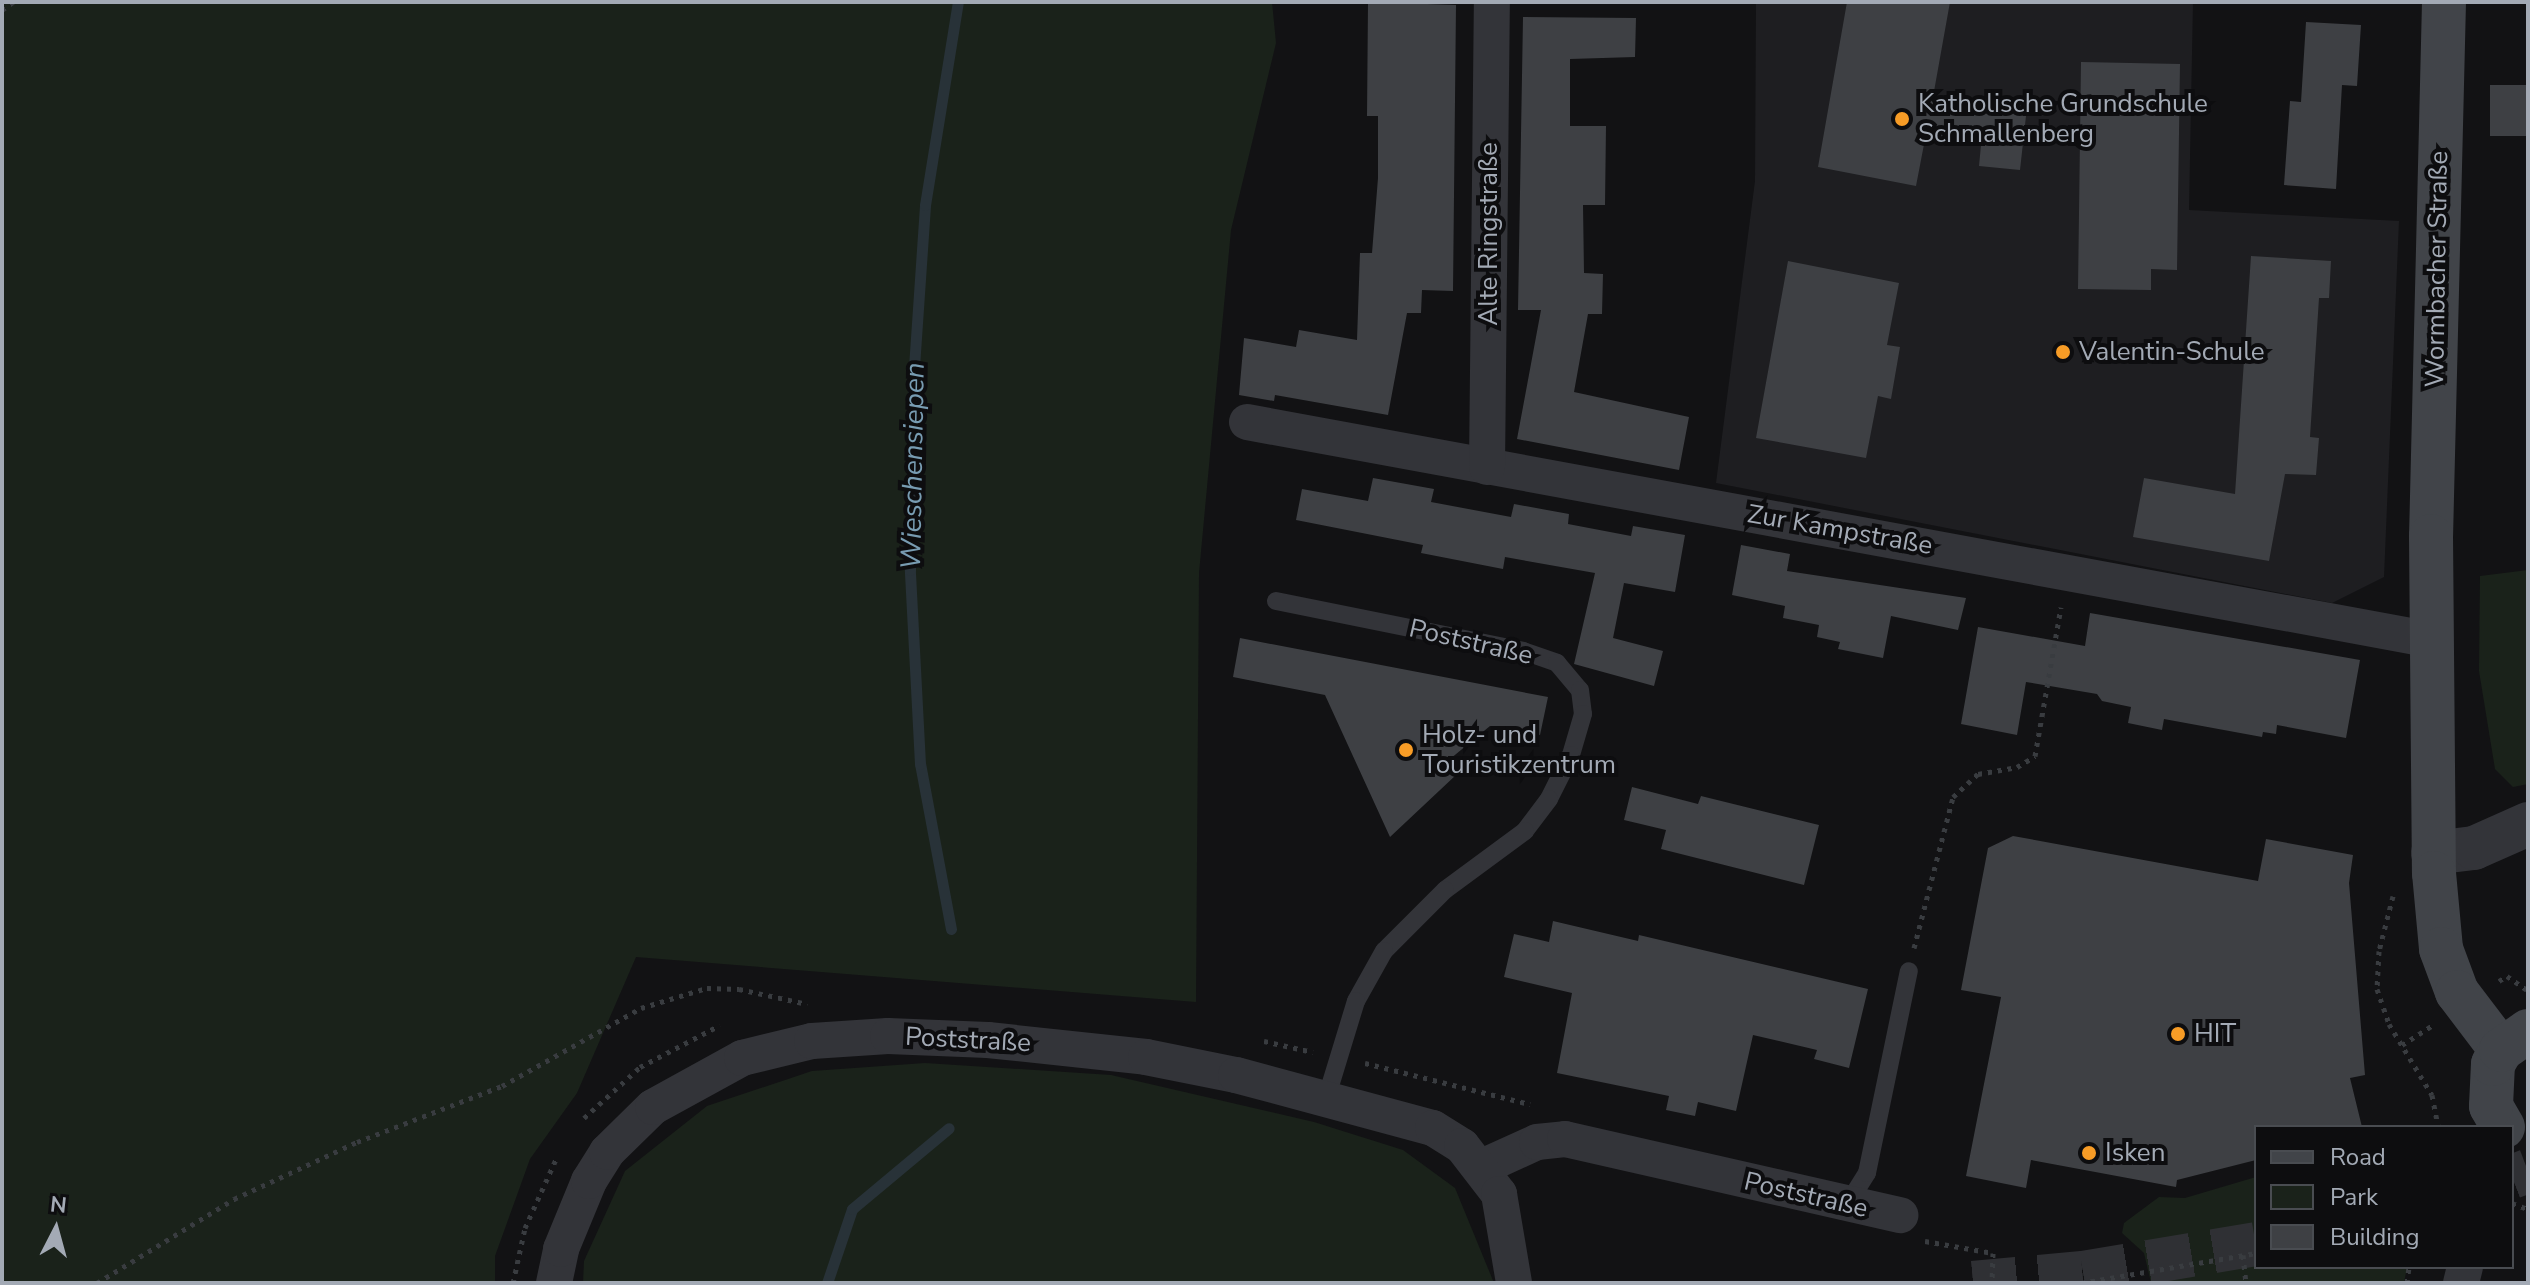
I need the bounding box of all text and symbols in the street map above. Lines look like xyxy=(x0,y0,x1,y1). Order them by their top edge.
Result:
place label: Katholische Grundschule Schmallenberg xyxy=(1918,88,2208,150)
marker: Katholische Grundschule Schmallenberg xyxy=(1893,110,1911,128)
street label: Alte Ringstraße xyxy=(1473,142,1505,326)
street label: Wormbacher Straße xyxy=(2419,150,2455,388)
place label: Valentin-Schule xyxy=(2079,336,2265,368)
marker: Valentin-Schule xyxy=(2054,343,2072,361)
water label: Wieschensiepen xyxy=(894,362,932,570)
street label: Zur Kampstraße xyxy=(1745,498,1935,562)
street label: Poststraße xyxy=(1406,613,1536,671)
place label: Holz- und Touristikzentrum xyxy=(1422,719,1616,780)
marker: Holz- und Touristikzentrum xyxy=(1397,741,1415,759)
place label: HIT xyxy=(2194,1018,2236,1050)
street label: Poststraße xyxy=(904,1021,1032,1059)
marker: HIT xyxy=(2169,1025,2187,1043)
legend xyxy=(2254,1125,2514,1269)
place label: Isken xyxy=(2105,1137,2165,1169)
text: Road xyxy=(2330,1141,2386,1173)
marker: Isken xyxy=(2080,1144,2098,1162)
street label: Poststraße xyxy=(1741,1166,1871,1224)
text: Park xyxy=(2330,1181,2378,1213)
north arrow xyxy=(16,1189,96,1269)
text: N xyxy=(49,1189,68,1221)
text: Building xyxy=(2330,1221,2420,1253)

